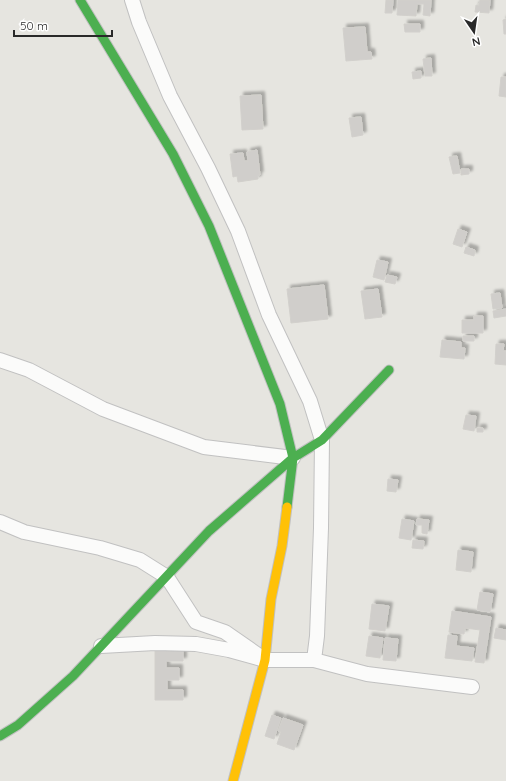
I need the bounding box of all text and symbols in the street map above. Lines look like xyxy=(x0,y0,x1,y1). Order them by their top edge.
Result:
scale bar xyxy=(14,12,112,38)
north arrow xyxy=(454,12,494,52)
text: 50 m xyxy=(20,18,48,33)
text: N xyxy=(471,34,482,49)

